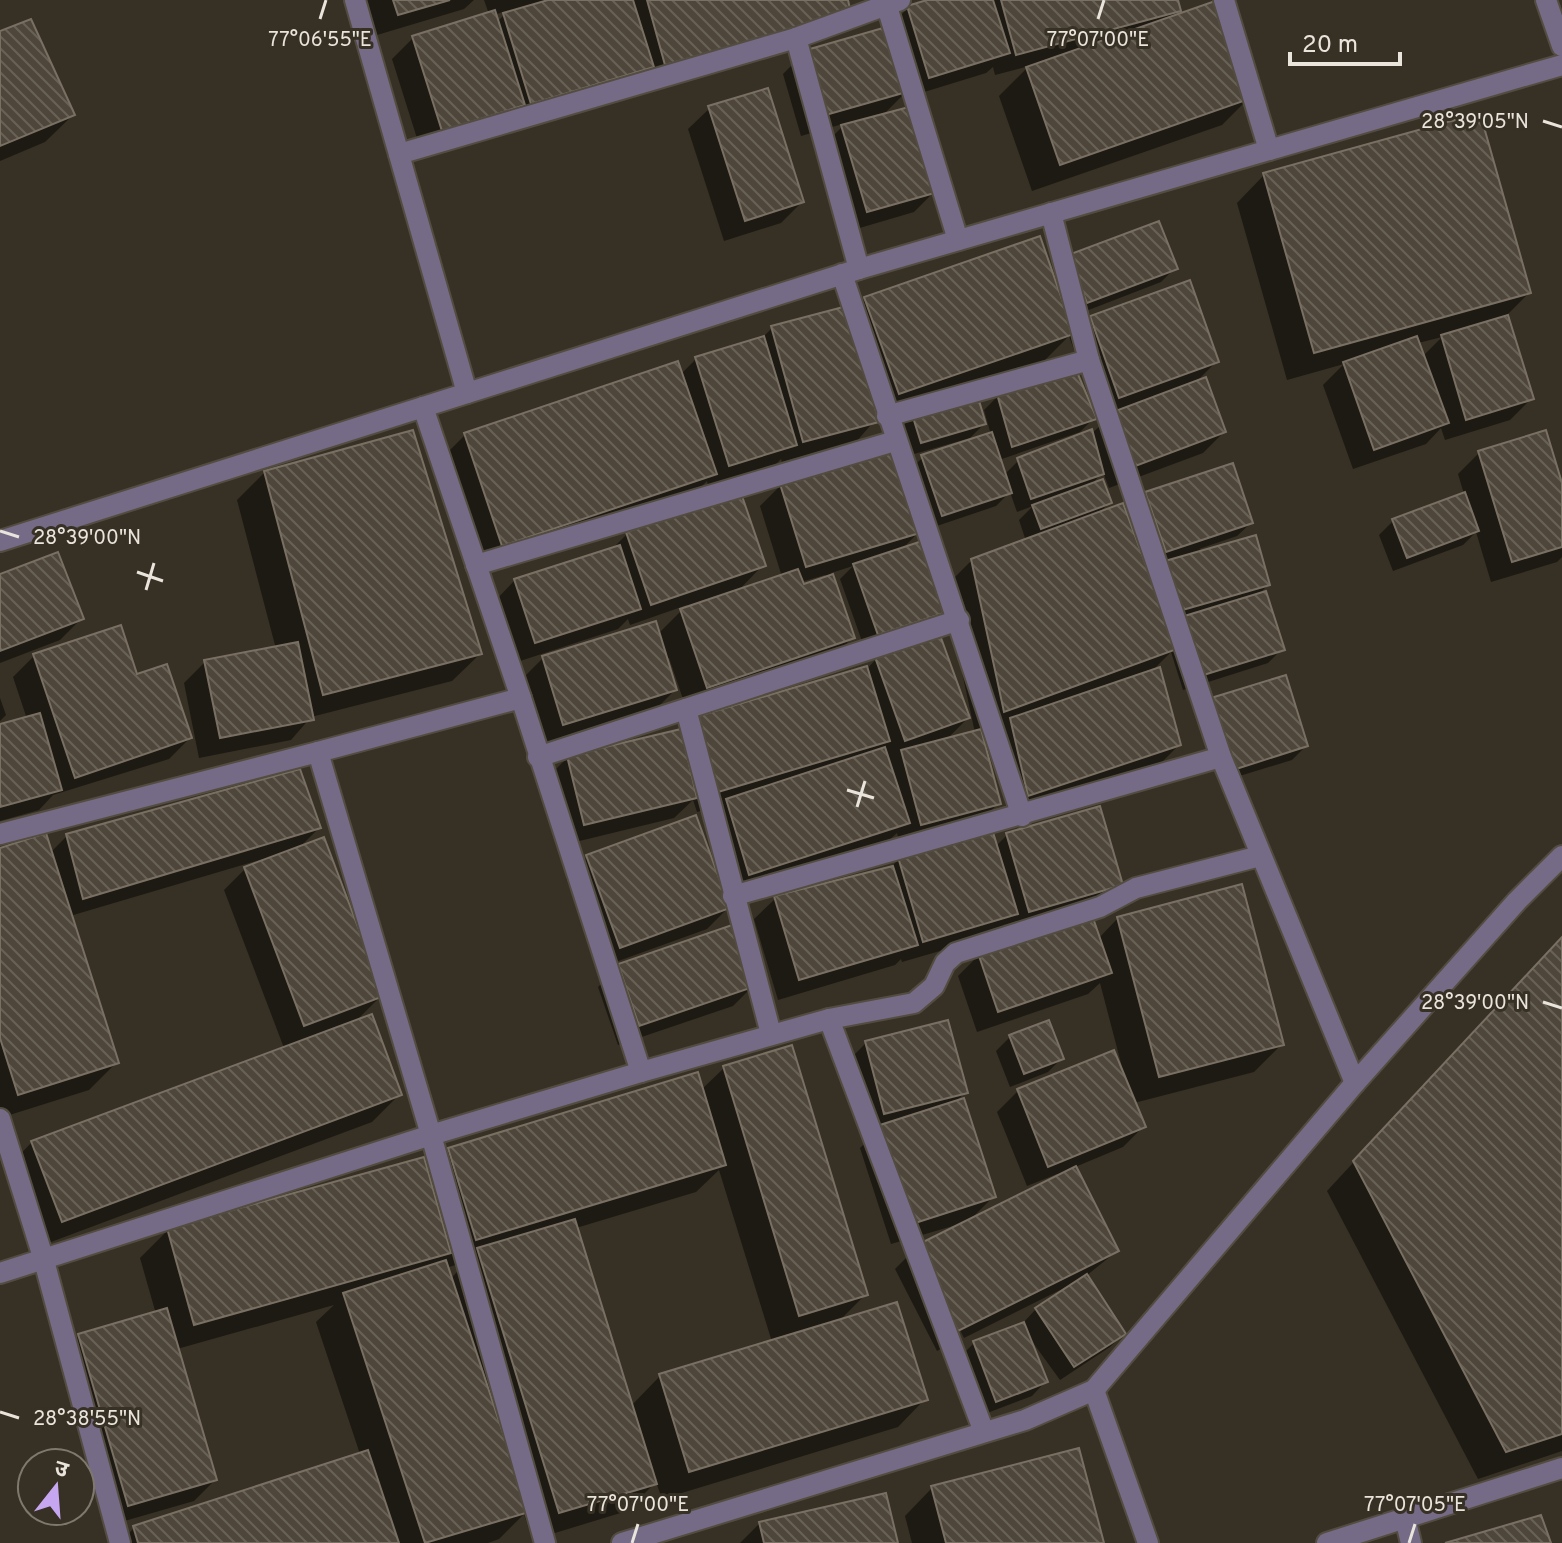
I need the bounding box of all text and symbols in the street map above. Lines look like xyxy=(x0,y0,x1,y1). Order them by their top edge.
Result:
scale bar xyxy=(1290,16,1400,66)
text: 77°06'55"E xyxy=(268,28,372,54)
text: 77°07'00"E xyxy=(1047,28,1149,54)
text: 20 m xyxy=(1302,31,1358,61)
text: 28°39'05"N xyxy=(1421,110,1529,136)
text: 28°39'00"N xyxy=(33,526,141,552)
text: 28°39'00"N xyxy=(1421,991,1529,1017)
text: 28°38'55"N xyxy=(33,1407,141,1433)
north arrow xyxy=(16,1447,96,1527)
text: उ xyxy=(51,1455,72,1485)
text: 77°07'00"E xyxy=(587,1493,689,1519)
text: 77°07'05"E xyxy=(1364,1493,1466,1519)

